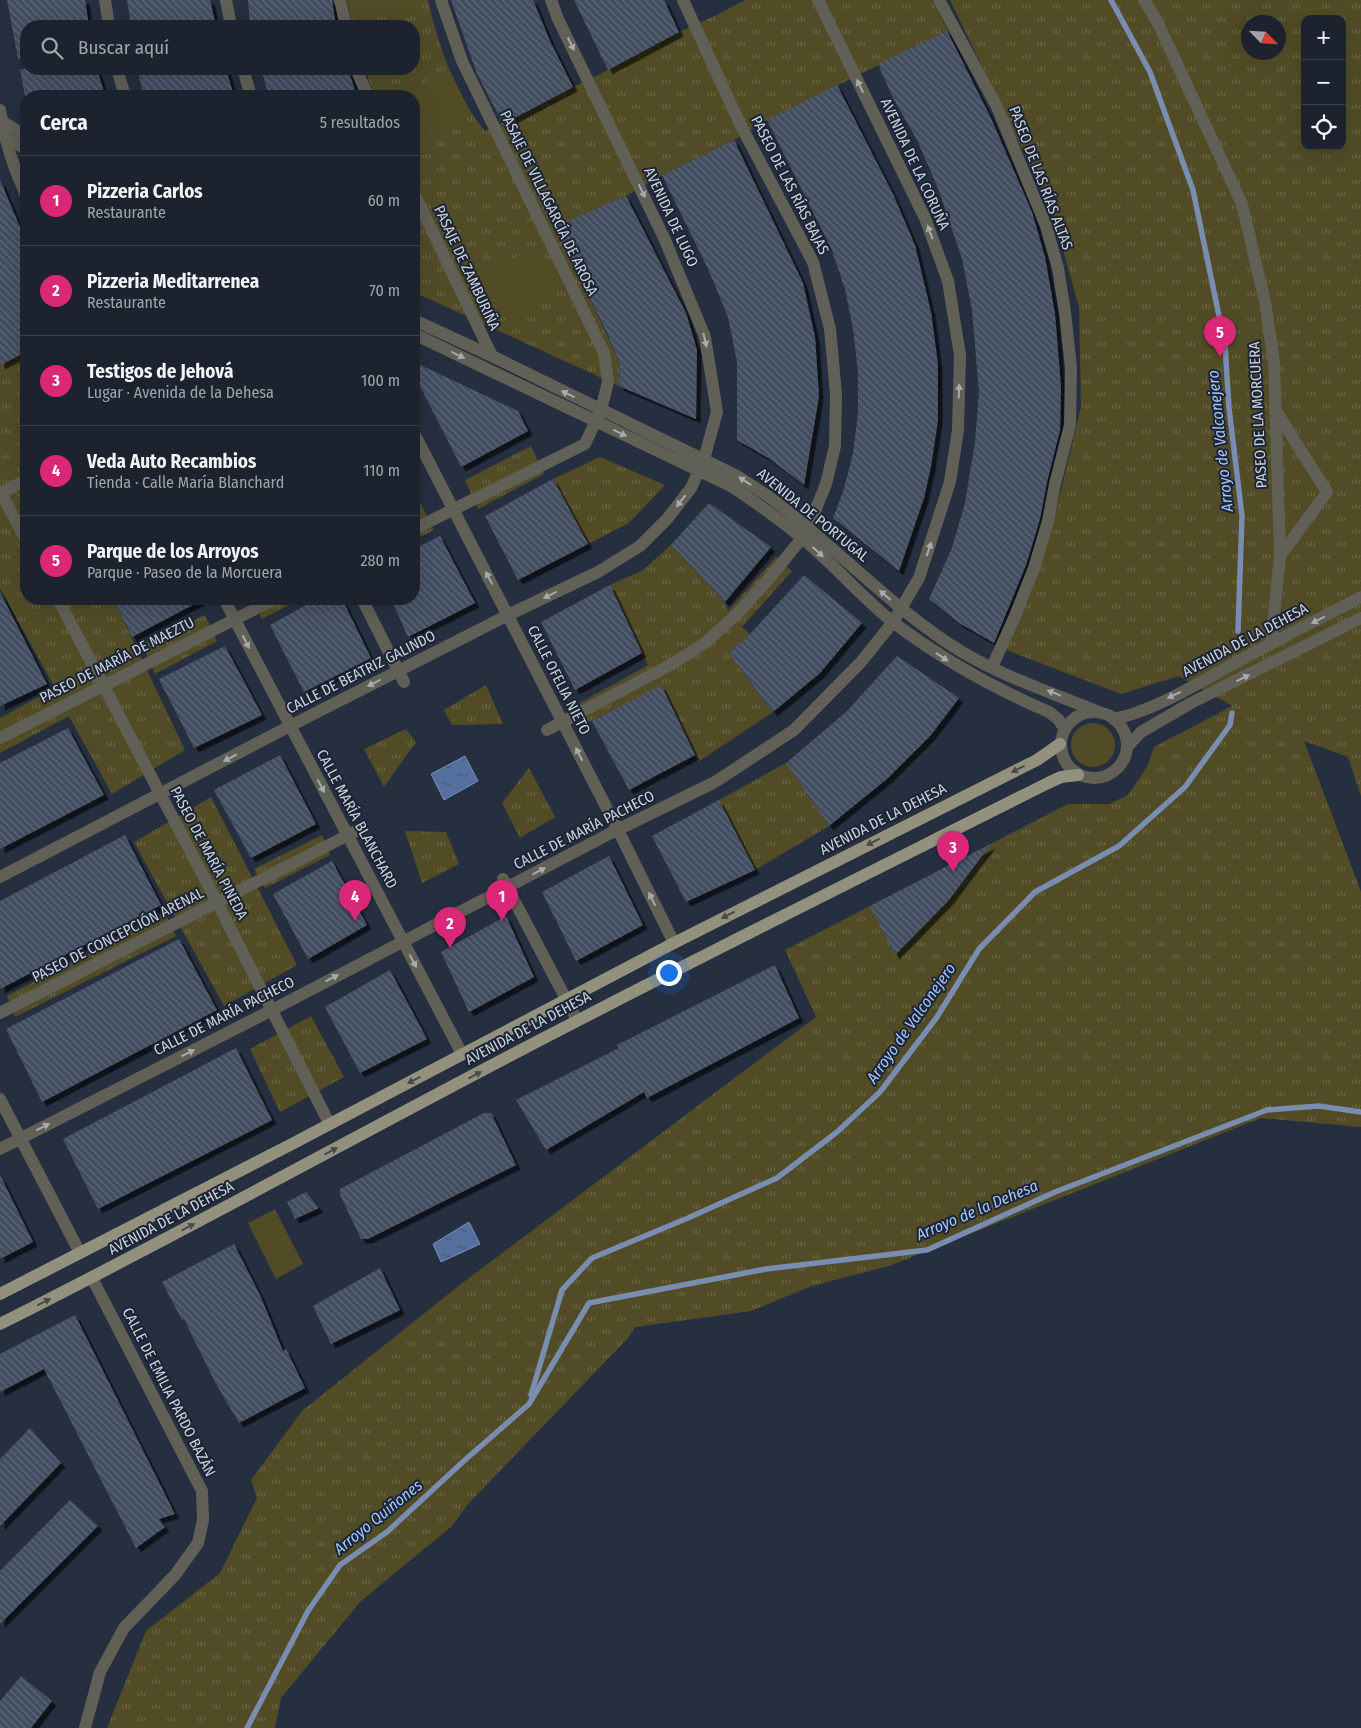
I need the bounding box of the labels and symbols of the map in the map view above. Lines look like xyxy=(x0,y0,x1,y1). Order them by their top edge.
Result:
north arrow xyxy=(1241,15,1286,60)
one-way arrow xyxy=(567,37,575,52)
one-way arrow xyxy=(856,79,864,93)
street label: AVENIDA DE LA CORUÑA xyxy=(877,95,953,233)
street label: PASEO DE LAS RÍAS ALTAS xyxy=(1005,104,1077,252)
street label: PASAJE DE VILLAGARCÍA DE AROSA xyxy=(496,107,602,299)
street label: PASEO DE LAS RÍAS BAJAS xyxy=(747,113,833,257)
street label: AVENIDA DE LUGO xyxy=(640,164,702,270)
one-way arrow xyxy=(638,184,646,198)
street label: PASAJE DE ZAMBURIÑA xyxy=(430,203,504,333)
one-way arrow xyxy=(926,225,933,240)
pin: 5 xyxy=(1204,316,1236,357)
one-way arrow xyxy=(701,333,709,348)
street label: PASEO DE LA MORCUERA xyxy=(1245,341,1271,489)
one-way arrow xyxy=(451,352,465,360)
water label: Arroyo de Valconejero xyxy=(1203,369,1237,514)
one-way arrow xyxy=(955,383,963,399)
one-way arrow xyxy=(561,390,576,398)
one-way arrow xyxy=(613,429,627,437)
street label: AVENIDA DE PORTUGAL xyxy=(753,464,873,566)
one-way arrow xyxy=(739,477,752,486)
one-way arrow xyxy=(676,495,686,508)
one-way arrow xyxy=(926,542,933,557)
one-way arrow xyxy=(812,546,824,558)
one-way arrow xyxy=(485,571,493,585)
one-way arrow xyxy=(879,589,891,601)
one-way arrow xyxy=(543,591,558,599)
street label: AVENIDA DE LA DEHESA xyxy=(1179,599,1311,681)
street label: PASEO DE MARÍA DE MAEZTU xyxy=(37,613,197,707)
one-way arrow xyxy=(1310,616,1325,624)
street label: CALLE OFELIA NIETO xyxy=(524,622,594,738)
street label: CALLE DE BEATRIZ GALINDO xyxy=(283,627,439,717)
one-way arrow xyxy=(242,635,250,649)
one-way arrow xyxy=(935,652,949,662)
one-way arrow xyxy=(1236,674,1250,682)
one-way arrow xyxy=(367,679,381,687)
one-way arrow xyxy=(1047,689,1062,697)
one-way arrow xyxy=(1167,692,1181,700)
street label: CALLE MARÍA BLANCHARD xyxy=(313,746,401,892)
one-way arrow xyxy=(575,746,583,761)
one-way arrow xyxy=(222,754,237,762)
one-way arrow xyxy=(1011,765,1026,773)
one-way arrow xyxy=(317,779,325,793)
street label: AVENIDA DE LA DEHESA xyxy=(817,779,949,859)
street label: PASEO DE MARÍA PINEDA xyxy=(166,784,252,923)
street label: CALLE DE MARÍA PACHECO xyxy=(511,787,657,873)
pin: 3 xyxy=(937,831,969,872)
one-way arrow xyxy=(866,838,880,846)
one-way arrow xyxy=(532,867,546,876)
pin: 4 xyxy=(339,880,371,921)
pin: 1 xyxy=(486,880,518,921)
street label: PASEO DE CONCEPCIÓN ARENAL xyxy=(29,884,207,986)
one-way arrow xyxy=(648,892,656,906)
pin: 2 xyxy=(434,907,466,948)
one-way arrow xyxy=(721,911,735,919)
one-way arrow xyxy=(409,954,417,968)
water label: Arroyo de Valconejero xyxy=(862,959,960,1088)
your location xyxy=(656,960,682,986)
street label: CALLE DE MARÍA PACHECO xyxy=(151,973,297,1059)
one-way arrow xyxy=(326,974,339,983)
street label: AVENIDA DE LA DEHESA xyxy=(462,987,594,1069)
one-way arrow xyxy=(181,1049,195,1057)
one-way arrow xyxy=(468,1071,482,1079)
one-way arrow xyxy=(406,1076,421,1084)
one-way arrow xyxy=(36,1123,51,1131)
one-way arrow xyxy=(324,1147,339,1155)
water label: Arroyo de la Dehesa xyxy=(912,1176,1041,1245)
street label: AVENIDA DE LA DEHESA xyxy=(105,1177,237,1259)
one-way arrow xyxy=(181,1223,195,1231)
one-way arrow xyxy=(36,1298,51,1306)
street label: CALLE DE EMILIA PARDO BAZÁN xyxy=(119,1305,219,1479)
water label: Arroyo Quiñones xyxy=(329,1475,426,1559)

